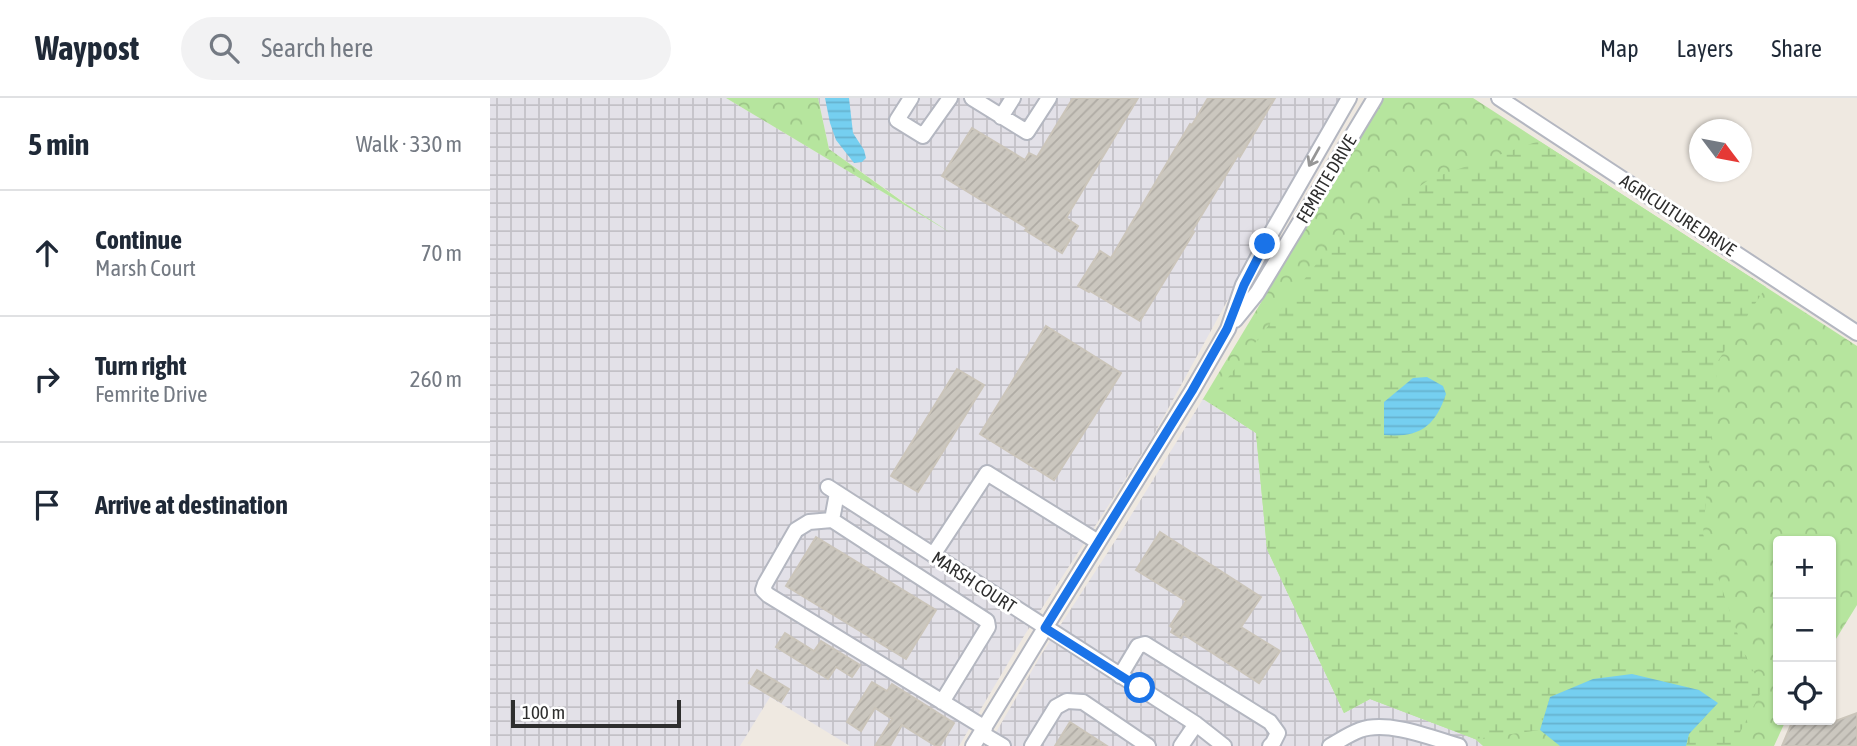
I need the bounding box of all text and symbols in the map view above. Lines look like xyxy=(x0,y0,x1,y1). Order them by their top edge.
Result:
search box xyxy=(181,17,671,80)
text: Waypost xyxy=(35,29,139,67)
icon: search xyxy=(205,29,243,67)
text: Search here xyxy=(261,33,373,63)
text: Map xyxy=(1600,35,1639,62)
text: Layers xyxy=(1677,35,1733,62)
text: Share xyxy=(1771,35,1822,62)
north arrow xyxy=(1689,119,1752,182)
text: 5 min xyxy=(28,127,89,161)
text: Walk · 330 m xyxy=(356,131,462,157)
street label: FEMRITE DRIVE xyxy=(1292,131,1361,227)
one-way arrow xyxy=(1307,146,1321,166)
street label: AGRICULTURE DRIVE xyxy=(1616,170,1740,260)
text: Continue xyxy=(95,225,182,255)
route end xyxy=(1249,228,1280,259)
icon: ahead xyxy=(28,234,66,272)
text: 70 m xyxy=(421,240,462,266)
text: Marsh Court xyxy=(95,255,196,281)
text: Turn right xyxy=(95,351,186,381)
icon: right xyxy=(28,360,66,398)
text: 260 m xyxy=(410,366,462,392)
text: Femrite Drive xyxy=(95,381,208,407)
icon: arrive xyxy=(28,486,66,524)
text: Arrive at destination xyxy=(95,490,288,520)
map controls xyxy=(1773,536,1836,725)
button: + xyxy=(1773,536,1836,599)
street label: MARSH COURT xyxy=(928,547,1020,617)
button: − xyxy=(1773,599,1836,662)
button: locate xyxy=(1773,662,1836,725)
route start xyxy=(1124,672,1155,703)
scale bar xyxy=(511,697,681,729)
text: 100 m xyxy=(522,701,565,723)

